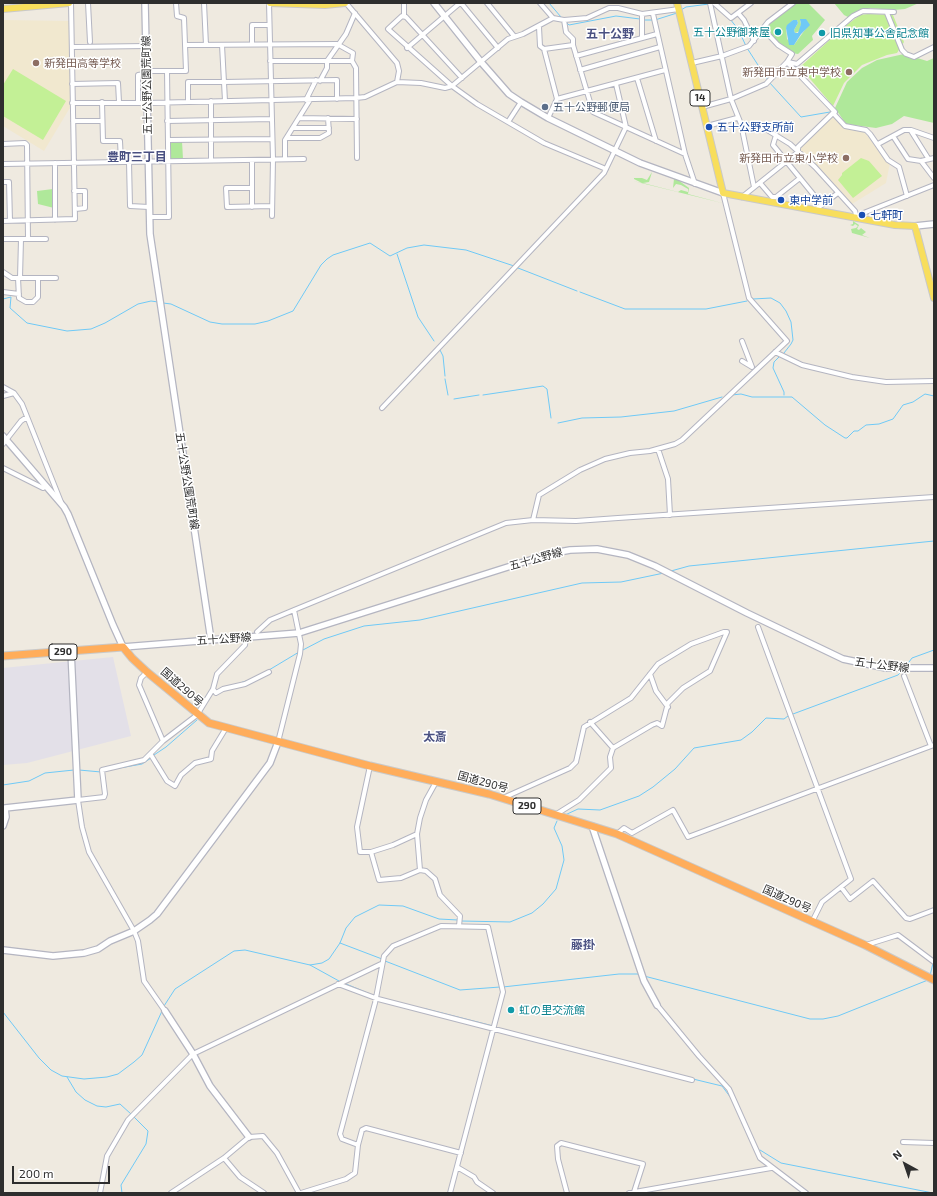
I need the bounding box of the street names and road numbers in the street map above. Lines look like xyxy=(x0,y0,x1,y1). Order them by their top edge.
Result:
street label: 五十公野公園荒町線 xyxy=(140,35,154,135)
road number: 14 xyxy=(690,90,710,106)
street label: 五十公野公園荒町線 xyxy=(173,431,201,531)
street label: 五十公野線 xyxy=(508,545,564,573)
street label: 五十公野線 xyxy=(196,630,252,648)
road number: 290 xyxy=(49,644,77,660)
street label: 五十公野線 xyxy=(854,655,910,675)
street label: 国道290号 xyxy=(158,665,206,709)
street label: 国道290号 xyxy=(456,769,510,795)
road number: 290 xyxy=(513,798,541,814)
street label: 国道290号 xyxy=(761,882,813,916)

